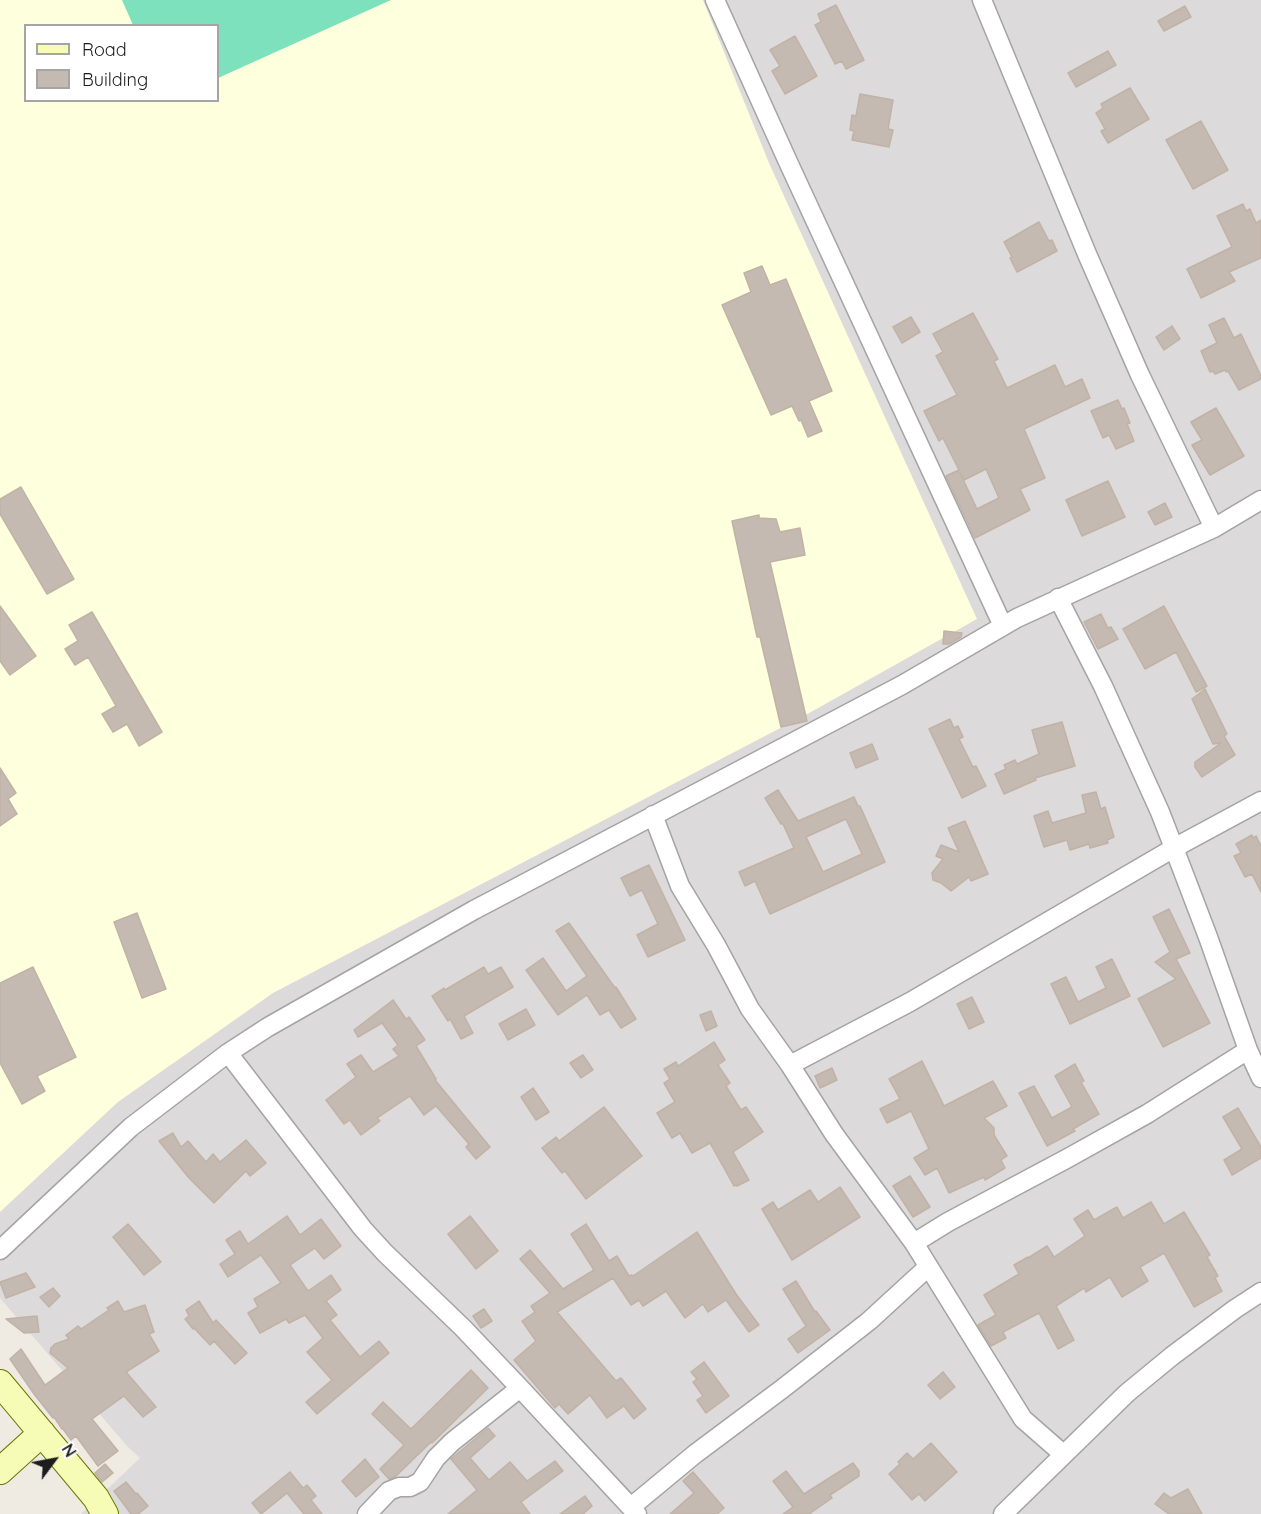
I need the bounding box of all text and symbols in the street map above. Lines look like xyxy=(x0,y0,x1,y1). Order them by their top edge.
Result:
legend xyxy=(24,24,219,102)
text: Road xyxy=(82,38,127,61)
text: Building xyxy=(82,68,148,91)
north arrow xyxy=(24,1430,84,1490)
text: N xyxy=(58,1440,81,1461)

